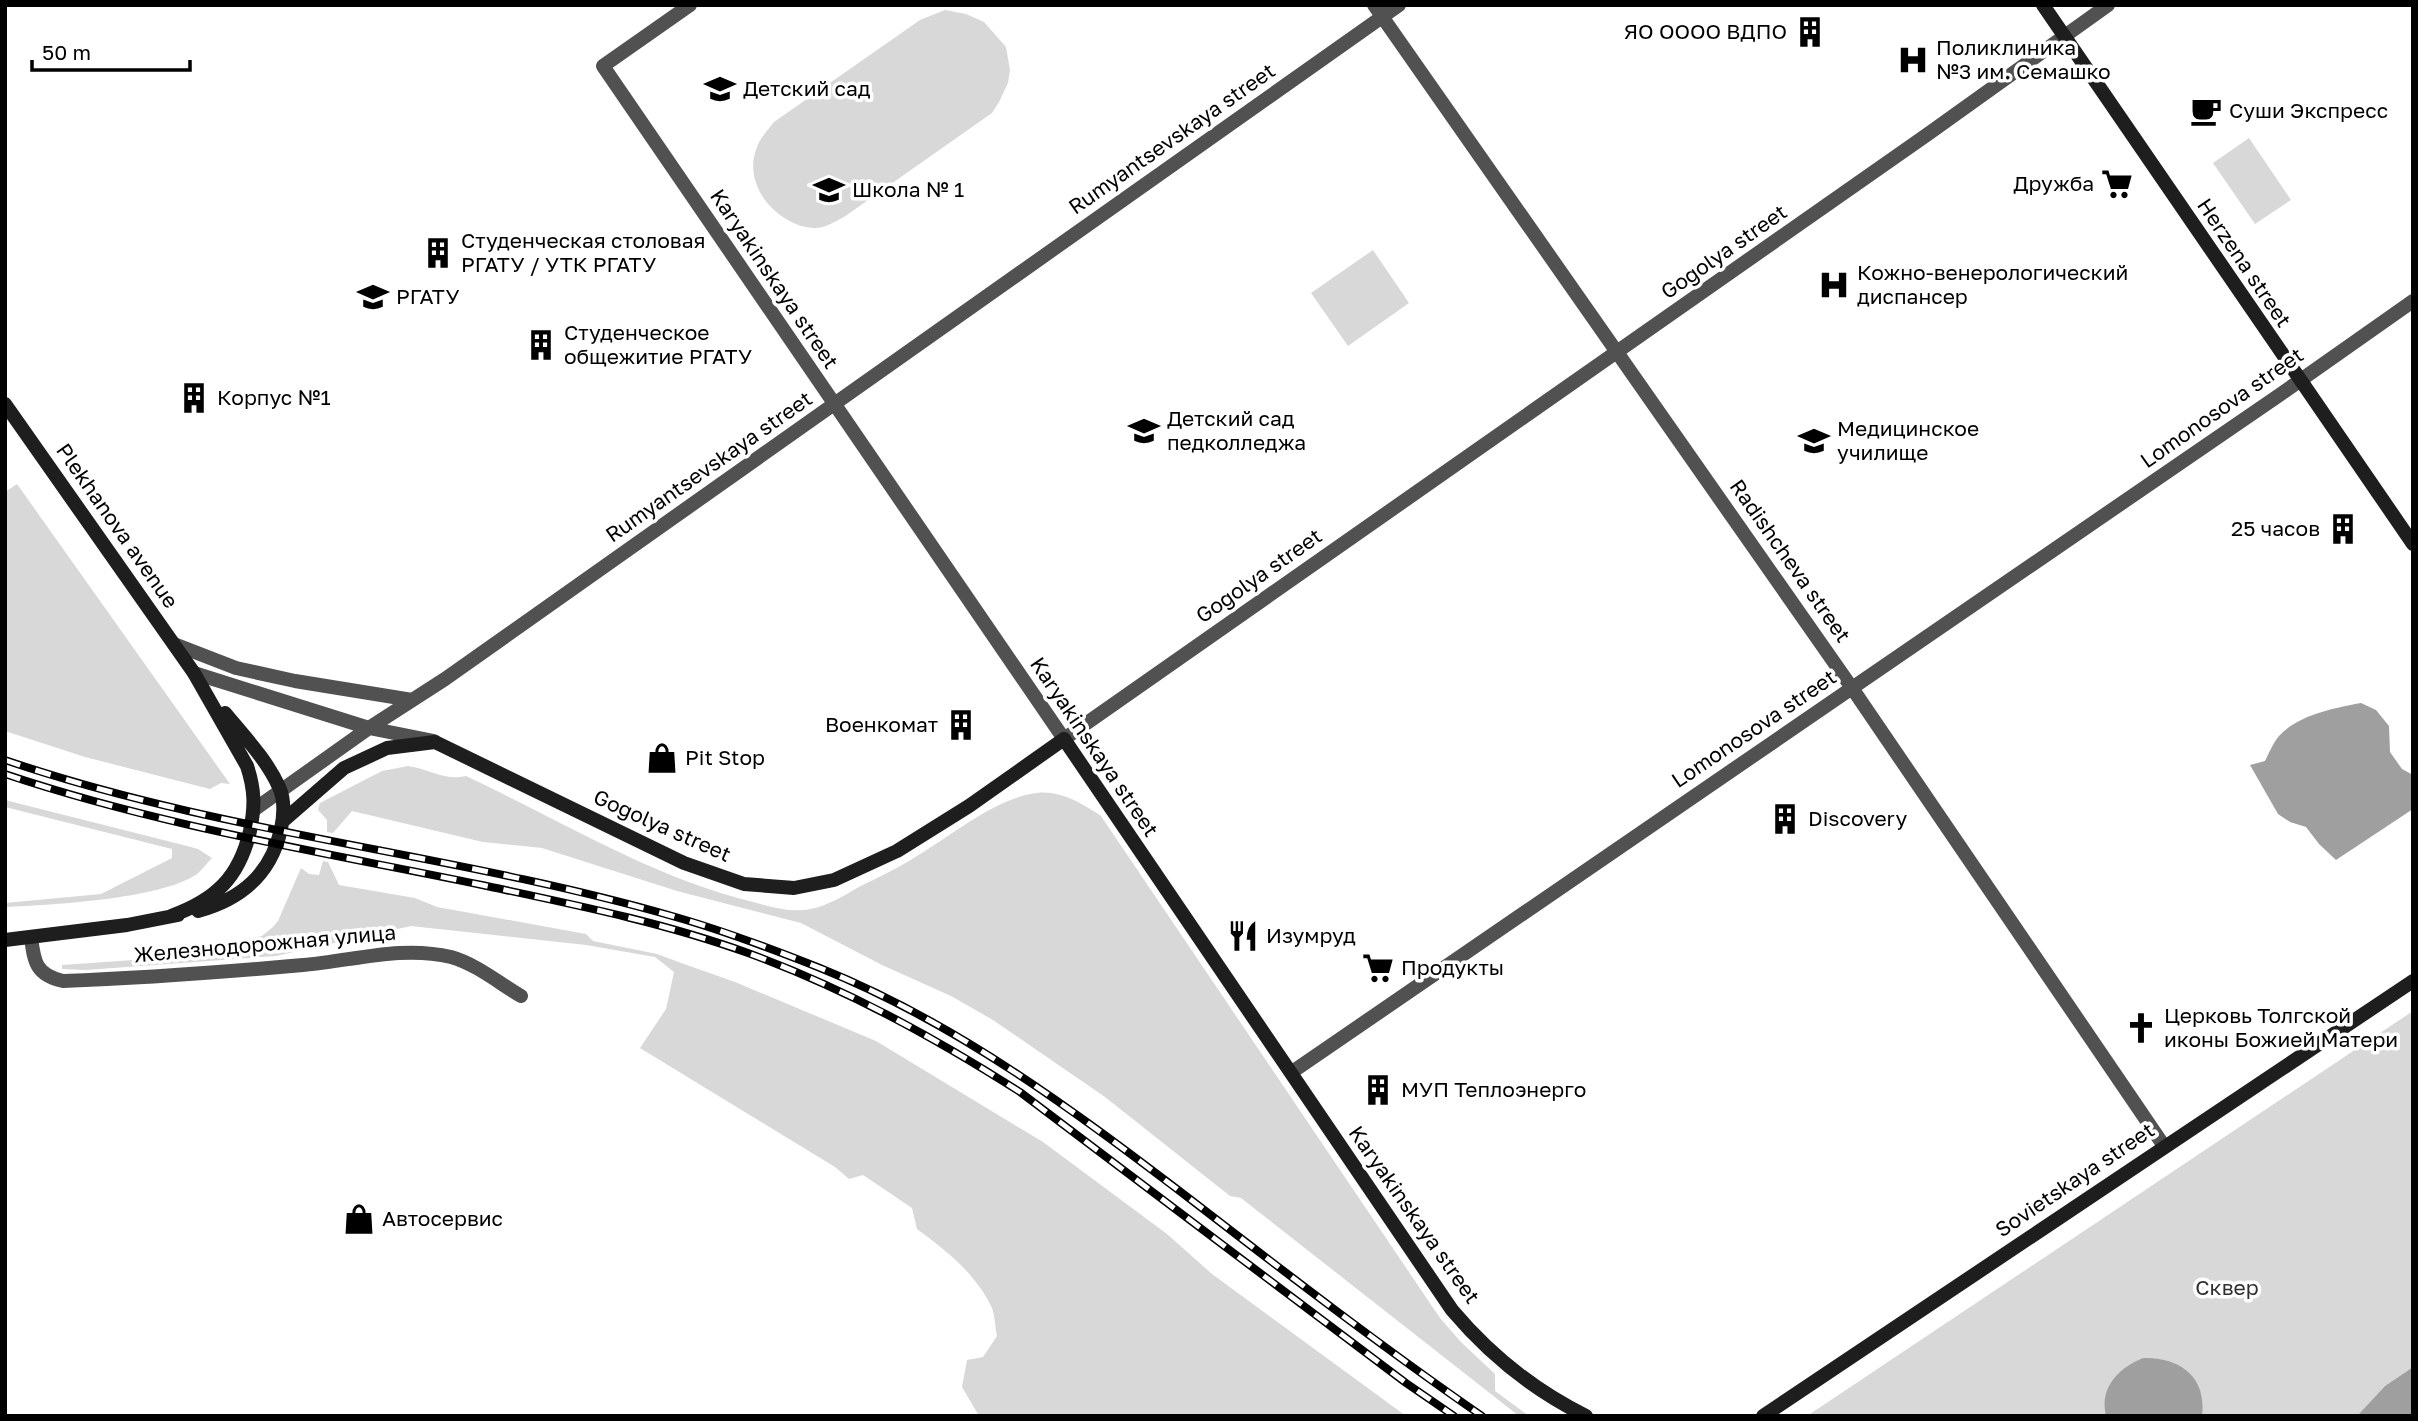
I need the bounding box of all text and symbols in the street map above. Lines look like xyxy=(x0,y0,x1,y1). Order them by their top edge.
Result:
building icon: ЯО ОООО ВДПО xyxy=(1793,15,1827,49)
place label: ЯО ОООО ВДПО xyxy=(1624,18,1787,44)
scale bar xyxy=(32,28,189,72)
place label: Поликлиника №3 им. Семашко xyxy=(1936,34,2111,84)
text: 50 m xyxy=(42,39,91,65)
hospital icon: Поликлиника №3 им. Семашко xyxy=(1896,43,1930,77)
street label: Rumyantsevskaya street xyxy=(1063,57,1280,219)
school or university icon: Детский сад xyxy=(703,72,737,106)
place label: Детский сад xyxy=(743,75,871,101)
cafe icon: Суши Экспресс xyxy=(2189,94,2223,128)
place label: Суши Экспресс xyxy=(2229,97,2388,123)
supermarket icon: Дружба xyxy=(2100,167,2134,201)
place label: Дружба xyxy=(2013,170,2094,196)
school or university icon: Школа № 1 xyxy=(812,173,846,207)
place label: Школа № 1 xyxy=(852,176,964,202)
street label: Karyakinskaya street xyxy=(705,184,845,373)
street label: Herzena street xyxy=(2192,193,2297,332)
street label: Gogolya street xyxy=(1655,198,1791,304)
place label: Студенческая столовая РГАТУ / УТК РГАТУ xyxy=(461,227,706,277)
building icon: Студенческая столовая РГАТУ / УТК РГАТУ xyxy=(421,236,455,270)
place label: Кожно-венерологический диспансер xyxy=(1857,259,2128,309)
hospital icon: Кожно-венерологический диспансер xyxy=(1817,268,1851,302)
school or university icon: РГАТУ xyxy=(356,280,390,314)
place label: РГАТУ xyxy=(396,283,460,309)
place label: Студенческое общежитие РГАТУ xyxy=(564,319,752,369)
building icon: Студенческое общежитие РГАТУ xyxy=(524,328,558,362)
street label: Lomonosova street xyxy=(2135,341,2308,473)
building icon: Корпус №1 xyxy=(177,381,211,415)
place label: Корпус №1 xyxy=(217,384,331,410)
street label: Rumyantsevskaya street xyxy=(600,385,817,547)
place label: Детский сад педколледжа xyxy=(1167,405,1306,455)
school or university icon: Детский сад педколледжа xyxy=(1127,414,1161,448)
place label: Медицинское училище xyxy=(1837,415,1979,465)
school or university icon: Медицинское училище xyxy=(1797,424,1831,458)
street label: Plekhanova avenue xyxy=(51,438,184,613)
street label: Radishcheva street xyxy=(1725,474,1857,647)
building icon: 25 часов xyxy=(2326,512,2360,546)
place label: 25 часов xyxy=(2231,515,2320,541)
street label: Gogolya street xyxy=(1190,522,1326,628)
street label: Karyakinskaya street xyxy=(1025,652,1165,841)
street label: Lomonosova street xyxy=(1666,663,1841,793)
building icon: Военкомат xyxy=(944,708,978,742)
place label: Военкомат xyxy=(825,711,938,737)
shop icon: Pit Stop xyxy=(645,741,679,775)
place label: Pit Stop xyxy=(685,744,765,770)
street label: Gogolya street xyxy=(590,783,735,867)
building icon: Discovery xyxy=(1768,802,1802,836)
place label: Discovery xyxy=(1808,805,1907,831)
street label: Железнодорожная улица xyxy=(133,919,397,967)
restaurant icon: Изумруд xyxy=(1226,919,1260,953)
place label: Изумруд xyxy=(1266,922,1356,948)
supermarket icon: Продукты xyxy=(1361,951,1395,985)
place label: Продукты xyxy=(1401,954,1504,980)
place label: Церковь Толгской иконы Божией Матери xyxy=(2164,1002,2398,1052)
church icon: Церковь Толгской иконы Божией Матери xyxy=(2124,1011,2158,1045)
building icon: МУП Теплоэнерго xyxy=(1361,1073,1395,1107)
place label: МУП Теплоэнерго xyxy=(1401,1076,1586,1102)
street label: Sovietskaya street xyxy=(1990,1116,2159,1242)
street label: Karyakinskaya street xyxy=(1344,1120,1486,1308)
shop icon: Автосервис xyxy=(342,1202,376,1236)
place label: Автосервис xyxy=(382,1205,503,1231)
park label: Сквер xyxy=(2195,1274,2259,1300)

